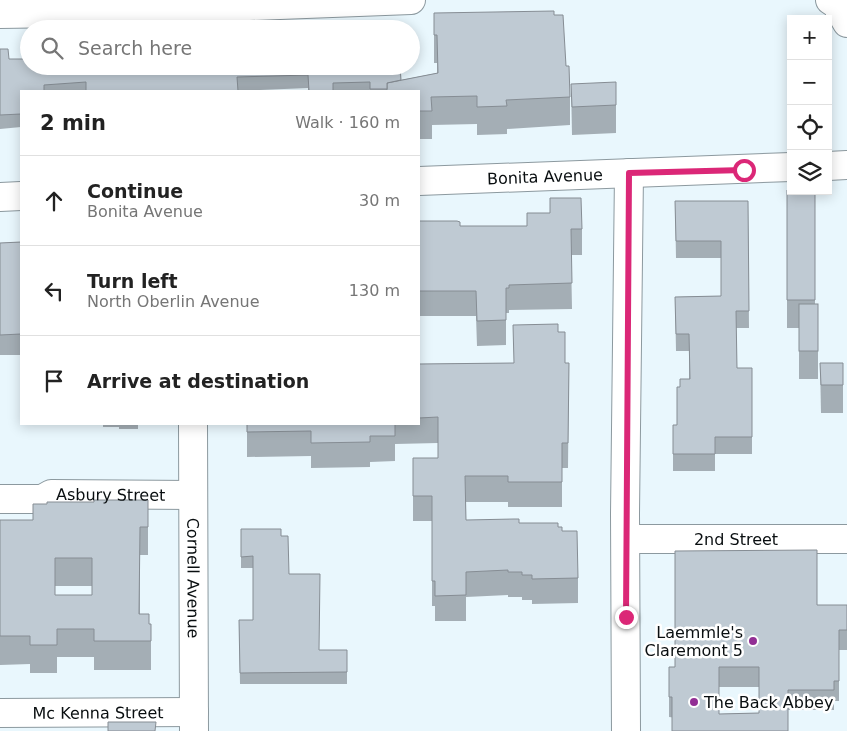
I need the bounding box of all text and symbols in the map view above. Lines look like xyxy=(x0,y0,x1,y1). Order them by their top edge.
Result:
map controls xyxy=(787,15,832,195)
button: + xyxy=(787,15,832,60)
search box xyxy=(20,20,420,75)
icon: search xyxy=(38,34,66,62)
text: Search here xyxy=(78,37,192,59)
button: − xyxy=(787,60,832,105)
button: locate xyxy=(787,105,832,150)
text: 2 min xyxy=(40,111,106,135)
text: Walk · 160 m xyxy=(295,113,400,132)
button: layers xyxy=(787,150,832,195)
route start xyxy=(733,159,756,182)
street label: Bonita Avenue xyxy=(487,165,603,188)
text: Continue xyxy=(87,180,183,202)
icon: ahead xyxy=(40,187,68,215)
text: 30 m xyxy=(359,191,400,210)
text: Bonita Avenue xyxy=(87,202,203,221)
text: Turn left xyxy=(87,270,178,292)
icon: left xyxy=(40,277,68,305)
text: 130 m xyxy=(349,281,400,300)
text: North Oberlin Avenue xyxy=(87,292,260,311)
icon: arrive xyxy=(40,367,68,395)
text: Arrive at destination xyxy=(87,370,309,392)
street label: Asbury Street xyxy=(56,485,165,504)
street label: Cornell Avenue xyxy=(184,518,203,638)
street label: 2nd Street xyxy=(694,530,778,549)
route end xyxy=(615,606,638,629)
place label: Laemmle's Claremont 5 xyxy=(644,623,743,660)
marker: Laemmle's Claremont 5 xyxy=(747,635,759,647)
place label: The Back Abbey xyxy=(703,693,833,712)
marker: The Back Abbey xyxy=(688,696,700,708)
street label: Mc Kenna Street xyxy=(32,703,164,722)

